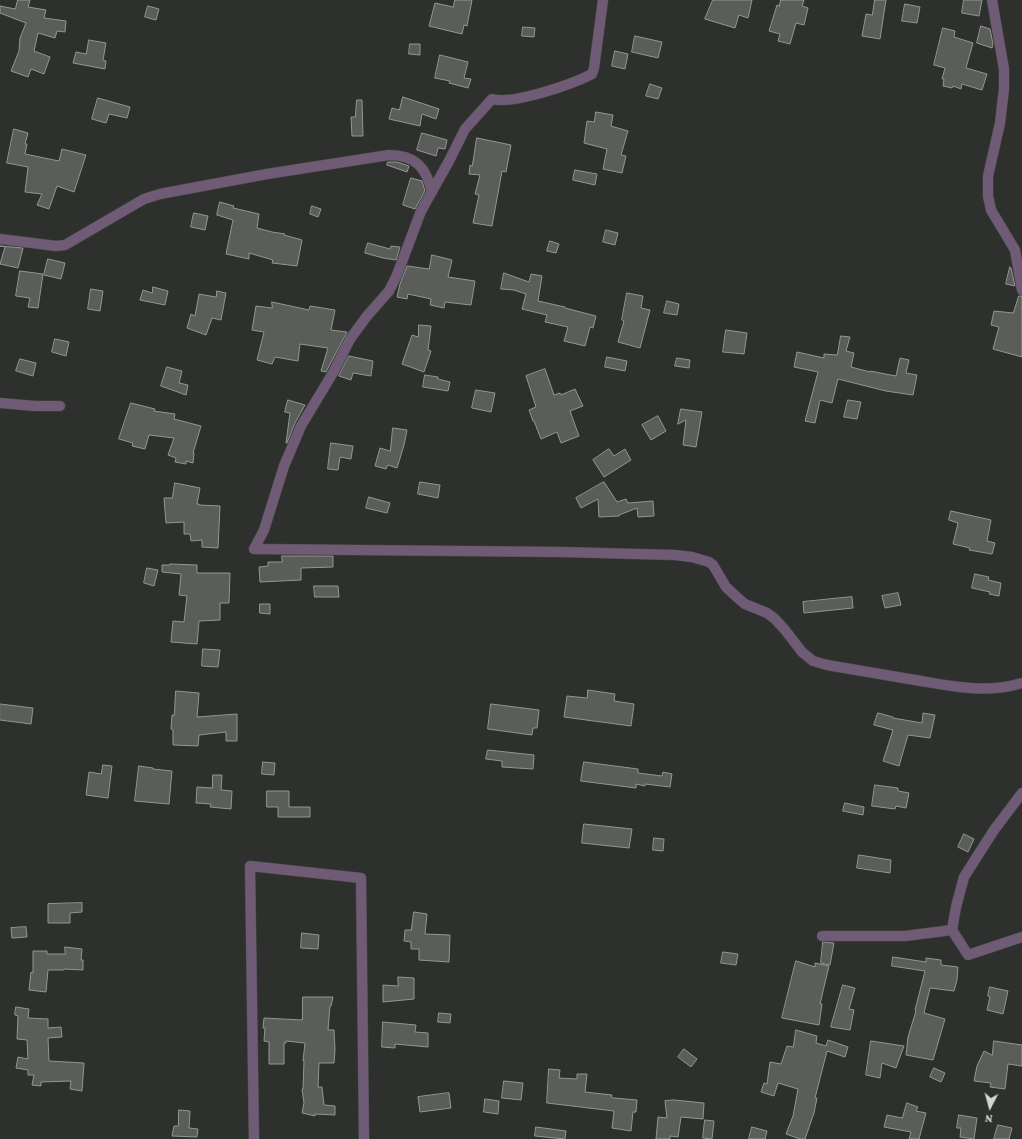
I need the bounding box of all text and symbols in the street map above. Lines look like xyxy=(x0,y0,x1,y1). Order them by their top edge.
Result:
north arrow xyxy=(970,1087,1010,1127)
text: N xyxy=(984,1113,993,1125)

